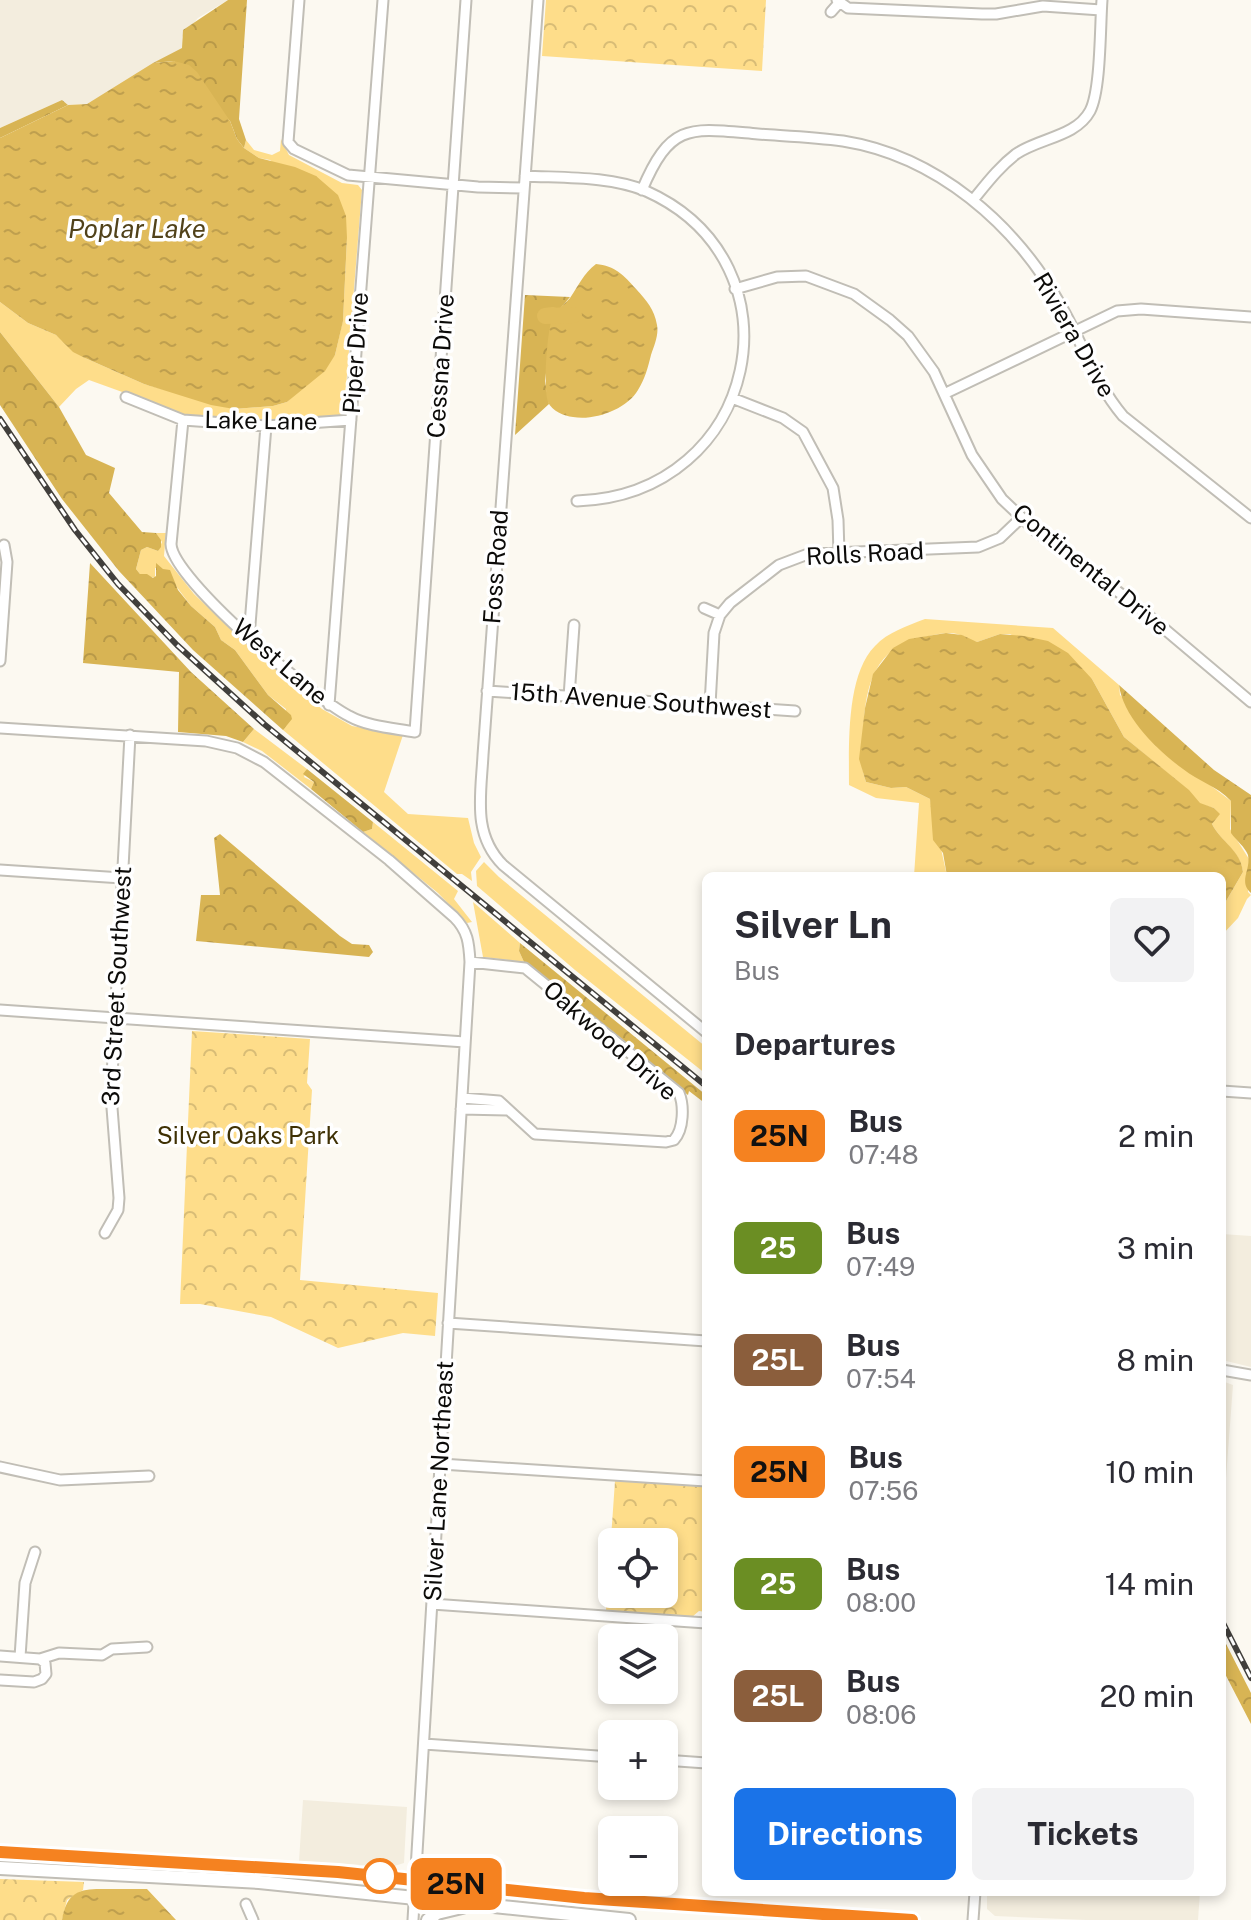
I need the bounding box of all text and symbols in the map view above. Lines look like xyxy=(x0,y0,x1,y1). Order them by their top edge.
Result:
water label: Poplar Lake xyxy=(68,213,206,244)
street label: Riviera Drive xyxy=(1028,267,1122,402)
street label: Piper Drive xyxy=(337,291,373,415)
street label: Cessna Drive xyxy=(421,293,459,439)
street label: Lake Lane xyxy=(204,405,318,435)
street label: Continental Drive xyxy=(1008,498,1175,641)
street label: Foss Road xyxy=(477,509,513,625)
street label: Rolls Road xyxy=(805,536,925,570)
street label: West Lane xyxy=(227,612,334,710)
street label: 15th Avenue Southwest xyxy=(510,677,773,723)
street label: 3rd Street Southwest xyxy=(96,865,136,1106)
button: heart xyxy=(1110,898,1194,982)
text: Silver Ln xyxy=(734,902,892,947)
text: Bus xyxy=(734,955,780,986)
street label: Oakwood Drive xyxy=(538,975,683,1106)
text: Departures xyxy=(734,1026,896,1062)
text: Bus xyxy=(849,1103,903,1139)
text: 2 min xyxy=(1118,1118,1194,1154)
text: 25N xyxy=(750,1119,809,1152)
park label: Silver Oaks Park xyxy=(157,1121,339,1149)
text: 07:48 xyxy=(849,1139,919,1170)
text: Bus xyxy=(846,1215,900,1251)
text: 3 min xyxy=(1117,1230,1194,1266)
text: 25 xyxy=(760,1231,796,1264)
text: 07:49 xyxy=(846,1251,915,1282)
text: Bus xyxy=(846,1327,900,1363)
text: 8 min xyxy=(1116,1342,1194,1378)
text: 25L xyxy=(752,1343,804,1376)
street label: Silver Lane Northeast xyxy=(418,1360,458,1602)
text: 07:54 xyxy=(846,1363,916,1394)
text: Bus xyxy=(849,1439,903,1475)
text: 10 min xyxy=(1105,1454,1194,1490)
text: 25N xyxy=(750,1455,809,1488)
text: 07:56 xyxy=(849,1475,918,1506)
map controls xyxy=(598,1528,678,1896)
button: locate xyxy=(598,1528,678,1608)
text: Bus xyxy=(846,1551,900,1587)
text: 14 min xyxy=(1105,1566,1194,1602)
text: 25 xyxy=(760,1567,796,1600)
text: 08:00 xyxy=(846,1587,916,1618)
button: layers xyxy=(598,1624,678,1704)
text: Bus xyxy=(846,1663,900,1699)
text: 20 min xyxy=(1100,1678,1194,1714)
text: 25L xyxy=(752,1679,804,1712)
text: 08:06 xyxy=(846,1699,916,1730)
button: + xyxy=(598,1720,678,1800)
button: Directions xyxy=(734,1788,956,1880)
button: Tickets xyxy=(972,1788,1194,1880)
button: − xyxy=(598,1816,678,1896)
line badge: 25N xyxy=(410,1858,502,1910)
unlabelled marker xyxy=(363,1859,397,1893)
text: 25N xyxy=(427,1867,485,1900)

